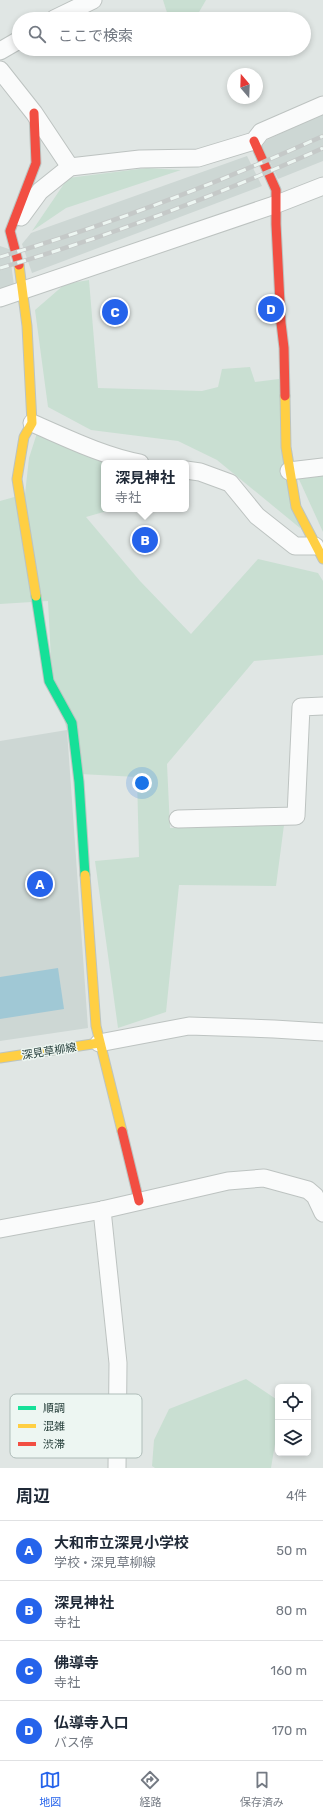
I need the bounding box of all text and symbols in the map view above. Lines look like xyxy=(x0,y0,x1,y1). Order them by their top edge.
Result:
search box xyxy=(12,12,311,56)
icon: search xyxy=(26,23,48,45)
text: ここで検索 xyxy=(58,27,133,45)
north arrow xyxy=(227,68,263,104)
pin: D xyxy=(258,294,284,324)
pin: C xyxy=(102,297,128,327)
popup xyxy=(101,460,189,512)
text: 深見神社 xyxy=(115,469,175,487)
text: 寺社 xyxy=(115,490,141,505)
pin: B xyxy=(132,525,158,555)
your location xyxy=(132,773,152,793)
pin: A xyxy=(27,869,53,899)
street label: 深見草柳線 xyxy=(21,1041,77,1062)
map controls xyxy=(275,1384,311,1456)
button: locate xyxy=(275,1384,311,1420)
legend xyxy=(10,1394,142,1458)
text: 順調 xyxy=(43,1402,65,1415)
text: 混雑 xyxy=(43,1420,65,1433)
button: layers xyxy=(275,1420,311,1456)
text: 渋滞 xyxy=(43,1438,65,1451)
text: 周辺 xyxy=(16,1486,50,1506)
text: 4件 xyxy=(286,1488,307,1503)
text: 大和市立深見小学校 xyxy=(54,1534,189,1552)
text: A xyxy=(24,1543,34,1558)
text: 50 m xyxy=(276,1543,307,1558)
text: 学校 · 深見草柳線 xyxy=(54,1555,156,1570)
text: 深見神社 xyxy=(54,1594,114,1612)
text: B xyxy=(24,1603,34,1618)
text: 80 m xyxy=(276,1603,307,1618)
text: 寺社 xyxy=(54,1615,80,1630)
text: 佛導寺 xyxy=(54,1654,99,1672)
text: C xyxy=(24,1663,34,1678)
text: 160 m xyxy=(271,1663,307,1678)
text: 寺社 xyxy=(54,1675,80,1690)
text: 仏導寺入口 xyxy=(54,1714,129,1732)
text: D xyxy=(24,1723,34,1738)
text: 170 m xyxy=(272,1723,307,1738)
text: バス停 xyxy=(54,1735,93,1750)
tab: 地図 xyxy=(39,1769,61,1809)
tab: 経路 xyxy=(139,1769,161,1809)
tab: 保存済み xyxy=(240,1769,284,1809)

